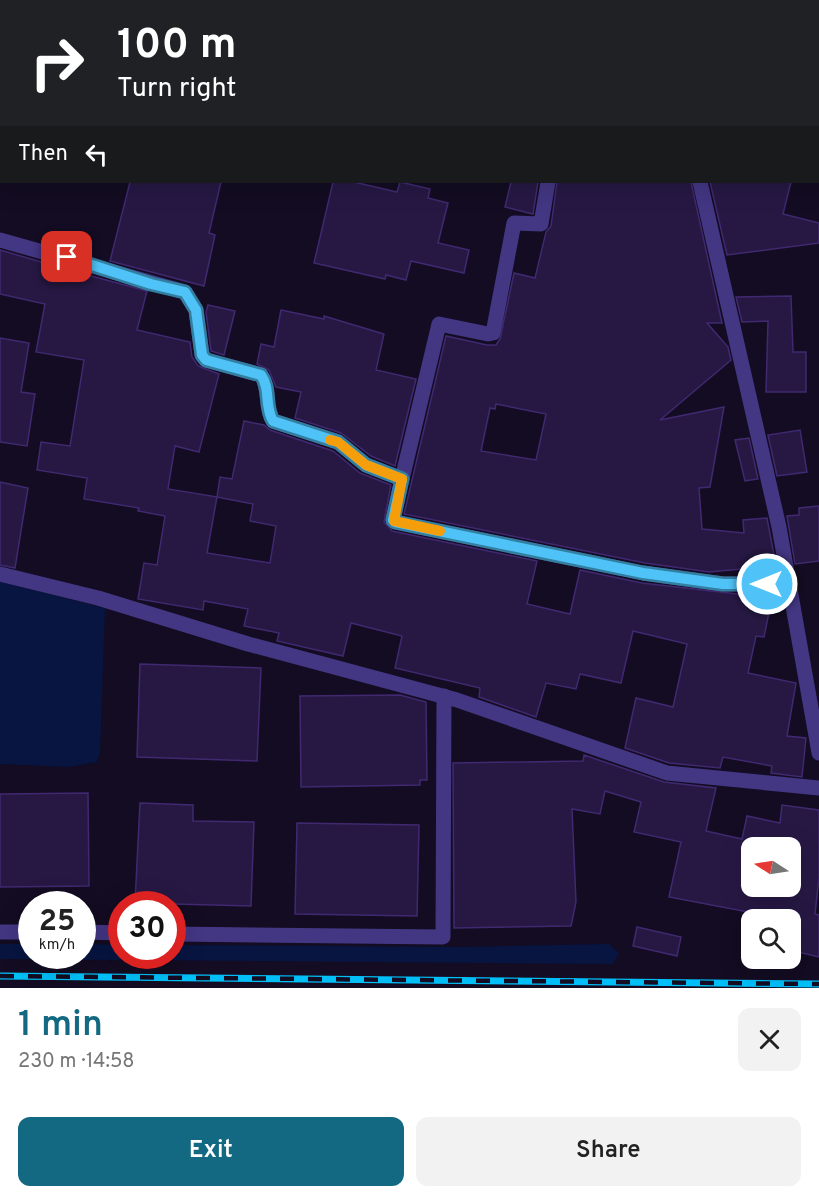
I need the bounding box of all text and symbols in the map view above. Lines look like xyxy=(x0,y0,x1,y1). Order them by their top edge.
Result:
text: 100 m xyxy=(117,20,236,73)
icon: right xyxy=(18,24,96,102)
text: Turn right xyxy=(117,72,236,106)
icon: left xyxy=(80,138,113,171)
text: Then xyxy=(18,141,68,168)
pin xyxy=(41,231,92,282)
icon: arrive xyxy=(50,240,83,273)
position arrow xyxy=(735,552,799,616)
north arrow xyxy=(741,837,801,897)
map controls xyxy=(741,837,801,969)
speed limit sign: 30 xyxy=(108,891,186,969)
text: 25 xyxy=(39,904,75,941)
button: search xyxy=(741,909,801,969)
text: km/h xyxy=(39,936,75,955)
text: 1 min xyxy=(18,1003,103,1049)
button: close xyxy=(738,1008,801,1071)
text: 230 m · 14:58 xyxy=(18,1049,135,1075)
button: Exit xyxy=(18,1117,404,1186)
button: Share xyxy=(416,1117,801,1186)

